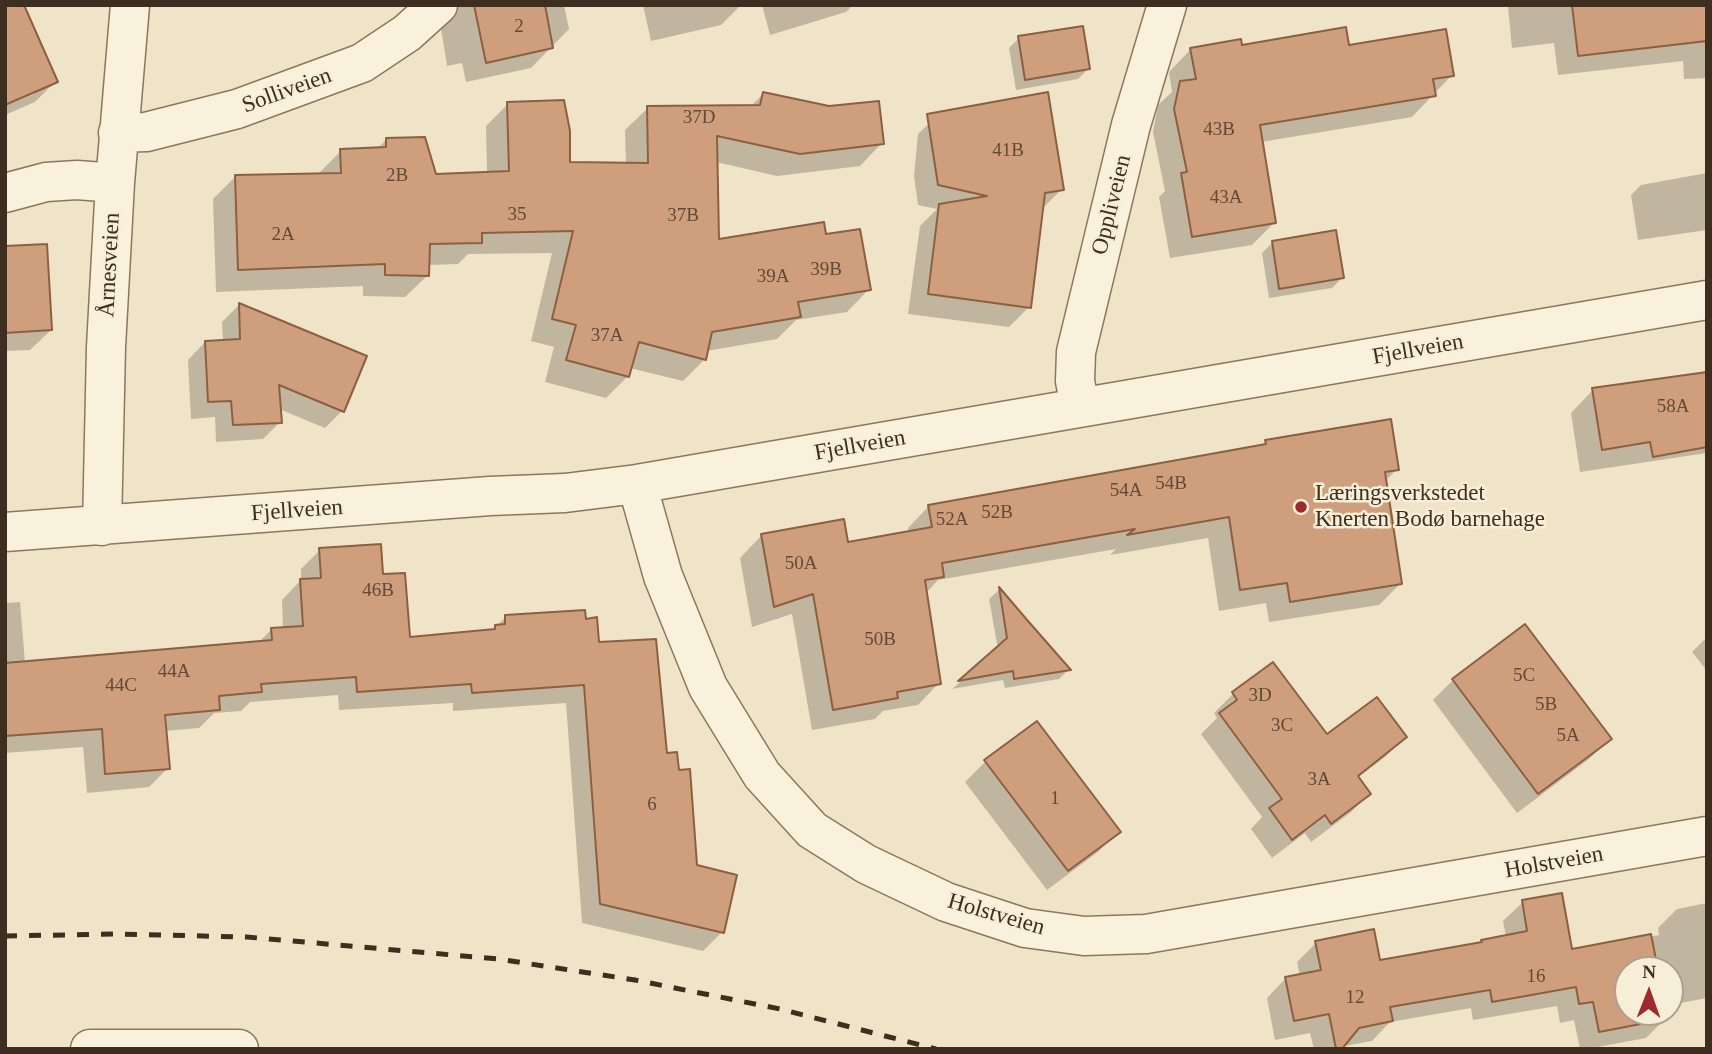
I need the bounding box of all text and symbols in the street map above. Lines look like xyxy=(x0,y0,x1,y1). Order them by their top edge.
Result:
house number: 2 xyxy=(514,16,524,38)
street label: Solliveien xyxy=(238,62,336,120)
house number: 37D xyxy=(683,107,715,129)
house number: 43B xyxy=(1203,119,1235,141)
house number: 41B xyxy=(992,140,1024,162)
street label: Oppliveien xyxy=(1086,152,1138,258)
house number: 2B xyxy=(386,165,408,187)
house number: 43A xyxy=(1210,187,1242,209)
house number: 35 xyxy=(508,204,526,226)
house number: 37B xyxy=(667,205,699,227)
street label: Årnesveien xyxy=(93,212,127,318)
house number: 2A xyxy=(271,224,295,246)
house number: 39B xyxy=(810,259,842,281)
house number: 39A xyxy=(757,266,789,288)
house number: 37A xyxy=(591,325,623,347)
street label: Fjellveien xyxy=(1370,328,1466,372)
house number: 58A xyxy=(1657,396,1689,418)
street label: Fjellveien xyxy=(812,424,908,468)
house number: 54B xyxy=(1155,473,1187,495)
house number: 54A xyxy=(1110,480,1142,502)
place label: Læringsverkstedet Knerten Bodø barnehage xyxy=(1315,480,1545,534)
street label: Fjellveien xyxy=(250,494,344,528)
marker: Læringsverkstedet Knerten Bodø barnehage xyxy=(1293,499,1309,515)
house number: 52B xyxy=(981,502,1013,524)
house number: 52A xyxy=(936,509,968,531)
house number: 50A xyxy=(785,553,817,575)
house number: 46B xyxy=(362,580,394,602)
house number: 50B xyxy=(864,629,896,651)
house number: 44A xyxy=(158,661,190,683)
house number: 5C xyxy=(1513,665,1535,687)
house number: 44C xyxy=(105,675,137,697)
house number: 3D xyxy=(1248,685,1272,707)
house number: 5B xyxy=(1535,694,1557,716)
house number: 3C xyxy=(1271,715,1293,737)
house number: 5A xyxy=(1556,725,1580,747)
house number: 3A xyxy=(1307,769,1331,791)
house number: 1 xyxy=(1050,788,1060,810)
house number: 6 xyxy=(647,794,657,816)
street label: Holstveien xyxy=(1503,841,1605,885)
street label: Holstveien xyxy=(944,888,1048,942)
north arrow xyxy=(1614,956,1684,1026)
text: N xyxy=(1642,961,1656,982)
house number: 16 xyxy=(1526,966,1546,988)
house number: 12 xyxy=(1346,987,1364,1009)

